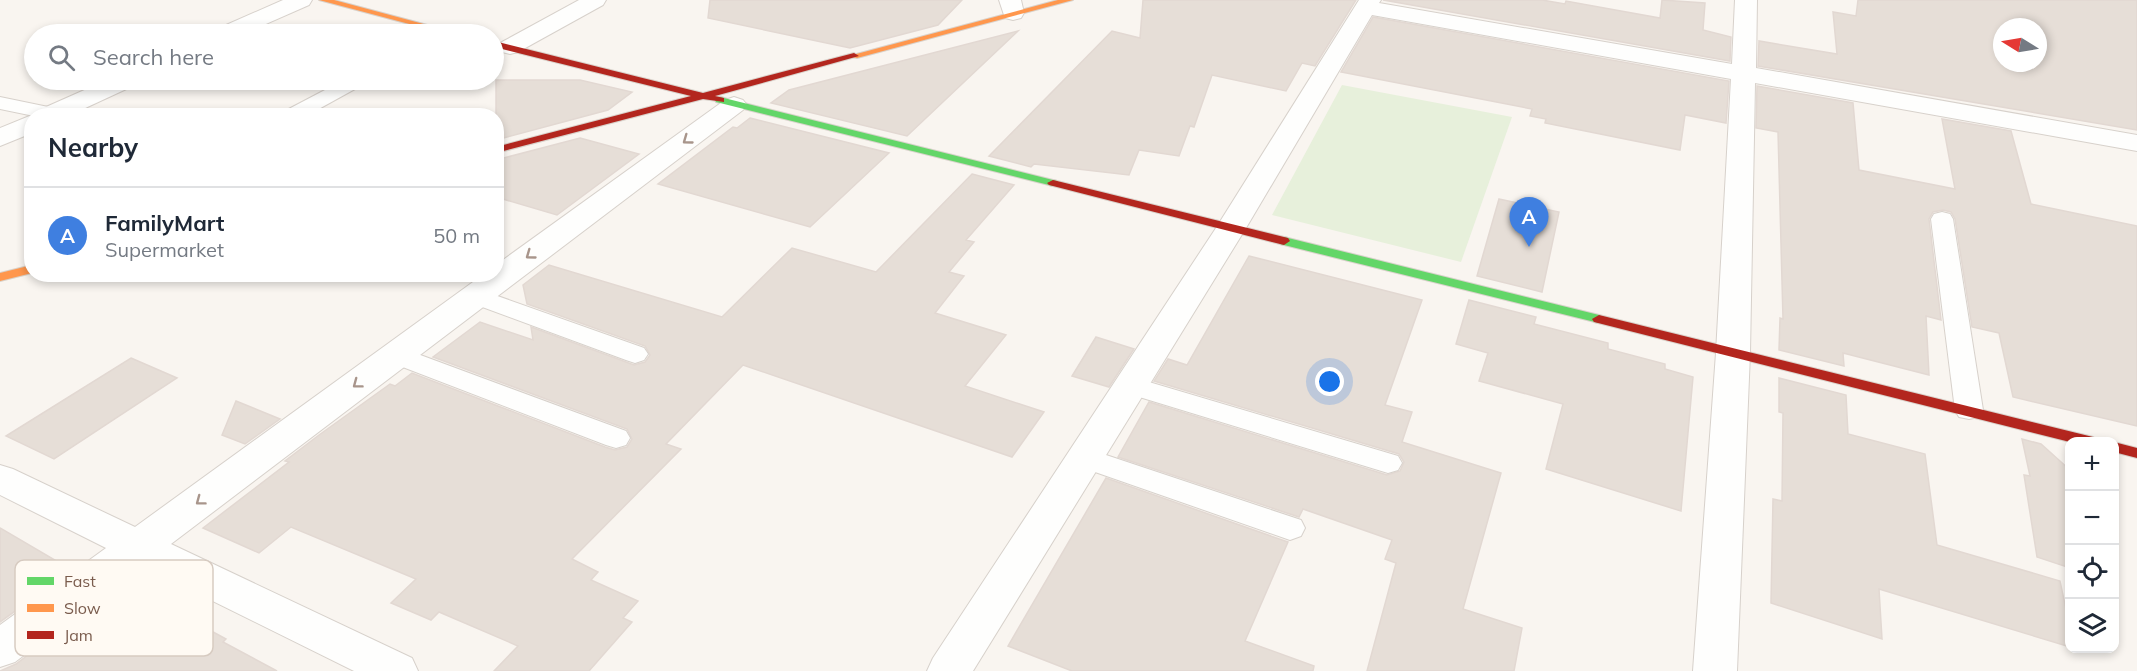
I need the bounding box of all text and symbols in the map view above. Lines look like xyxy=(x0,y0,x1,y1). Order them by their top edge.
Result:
north arrow xyxy=(1993,18,2047,72)
search box xyxy=(24,24,504,90)
icon: search xyxy=(45,41,78,74)
text: Search here xyxy=(93,43,214,71)
text: Nearby xyxy=(48,131,138,164)
one-way arrow xyxy=(682,133,693,144)
pin: A xyxy=(1510,198,1549,247)
text: FamilyMart xyxy=(105,209,224,237)
text: A xyxy=(60,223,75,248)
text: 50 m xyxy=(433,223,480,248)
text: Supermarket xyxy=(105,237,224,262)
one-way arrow xyxy=(525,248,536,259)
your location xyxy=(1315,367,1344,396)
one-way arrow xyxy=(352,377,363,388)
map controls xyxy=(2065,437,2119,653)
button: + xyxy=(2065,437,2119,491)
button: − xyxy=(2065,491,2119,545)
one-way arrow xyxy=(196,494,207,505)
button: locate xyxy=(2065,545,2119,599)
legend xyxy=(15,560,213,656)
text: Fast xyxy=(64,571,96,591)
text: Slow xyxy=(64,598,101,618)
button: layers xyxy=(2065,599,2119,653)
text: Jam xyxy=(64,625,93,645)

